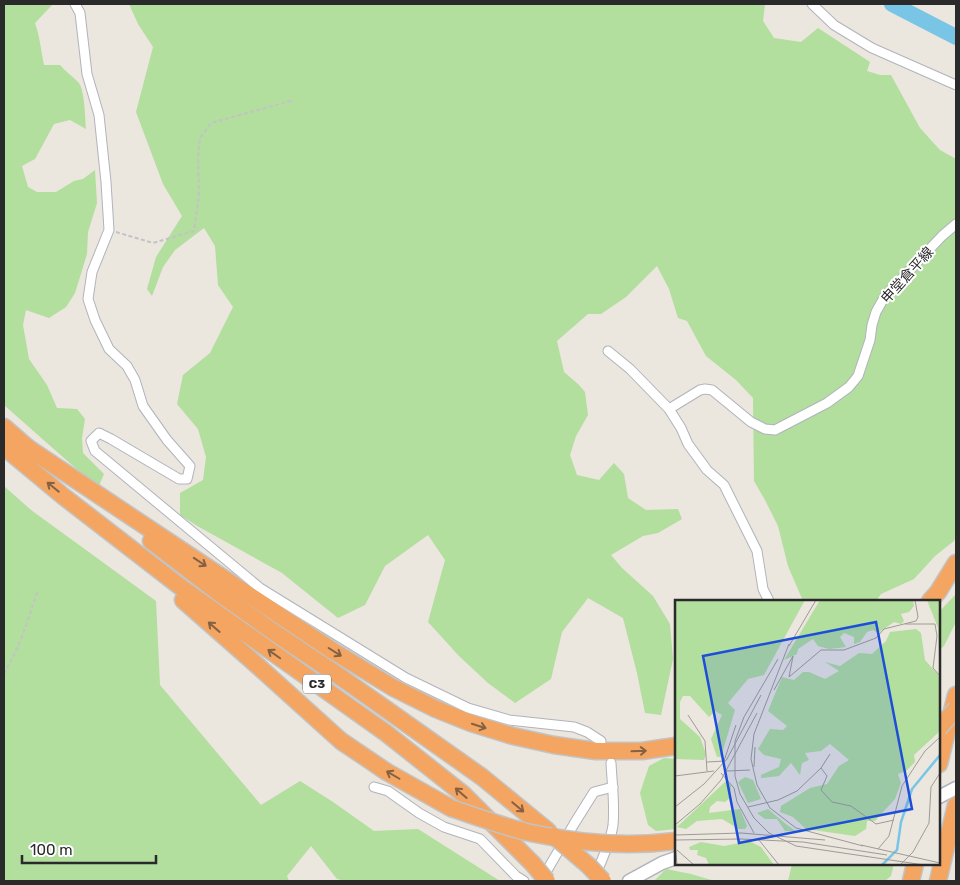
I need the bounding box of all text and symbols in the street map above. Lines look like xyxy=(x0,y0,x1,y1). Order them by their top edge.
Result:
street label: 申堂倉平線 xyxy=(878,244,937,307)
one-way arrow xyxy=(46,481,59,492)
one-way arrow xyxy=(192,557,206,567)
inset map xyxy=(675,600,940,865)
one-way arrow xyxy=(208,622,221,633)
one-way arrow xyxy=(327,647,341,657)
one-way arrow xyxy=(268,649,282,659)
road number: C3 xyxy=(303,674,331,694)
one-way arrow xyxy=(471,721,487,731)
one-way arrow xyxy=(630,746,646,755)
one-way arrow xyxy=(386,770,401,780)
one-way arrow xyxy=(455,787,468,798)
one-way arrow xyxy=(511,801,524,812)
scale bar xyxy=(22,832,156,864)
text: 100 m xyxy=(30,841,72,859)

